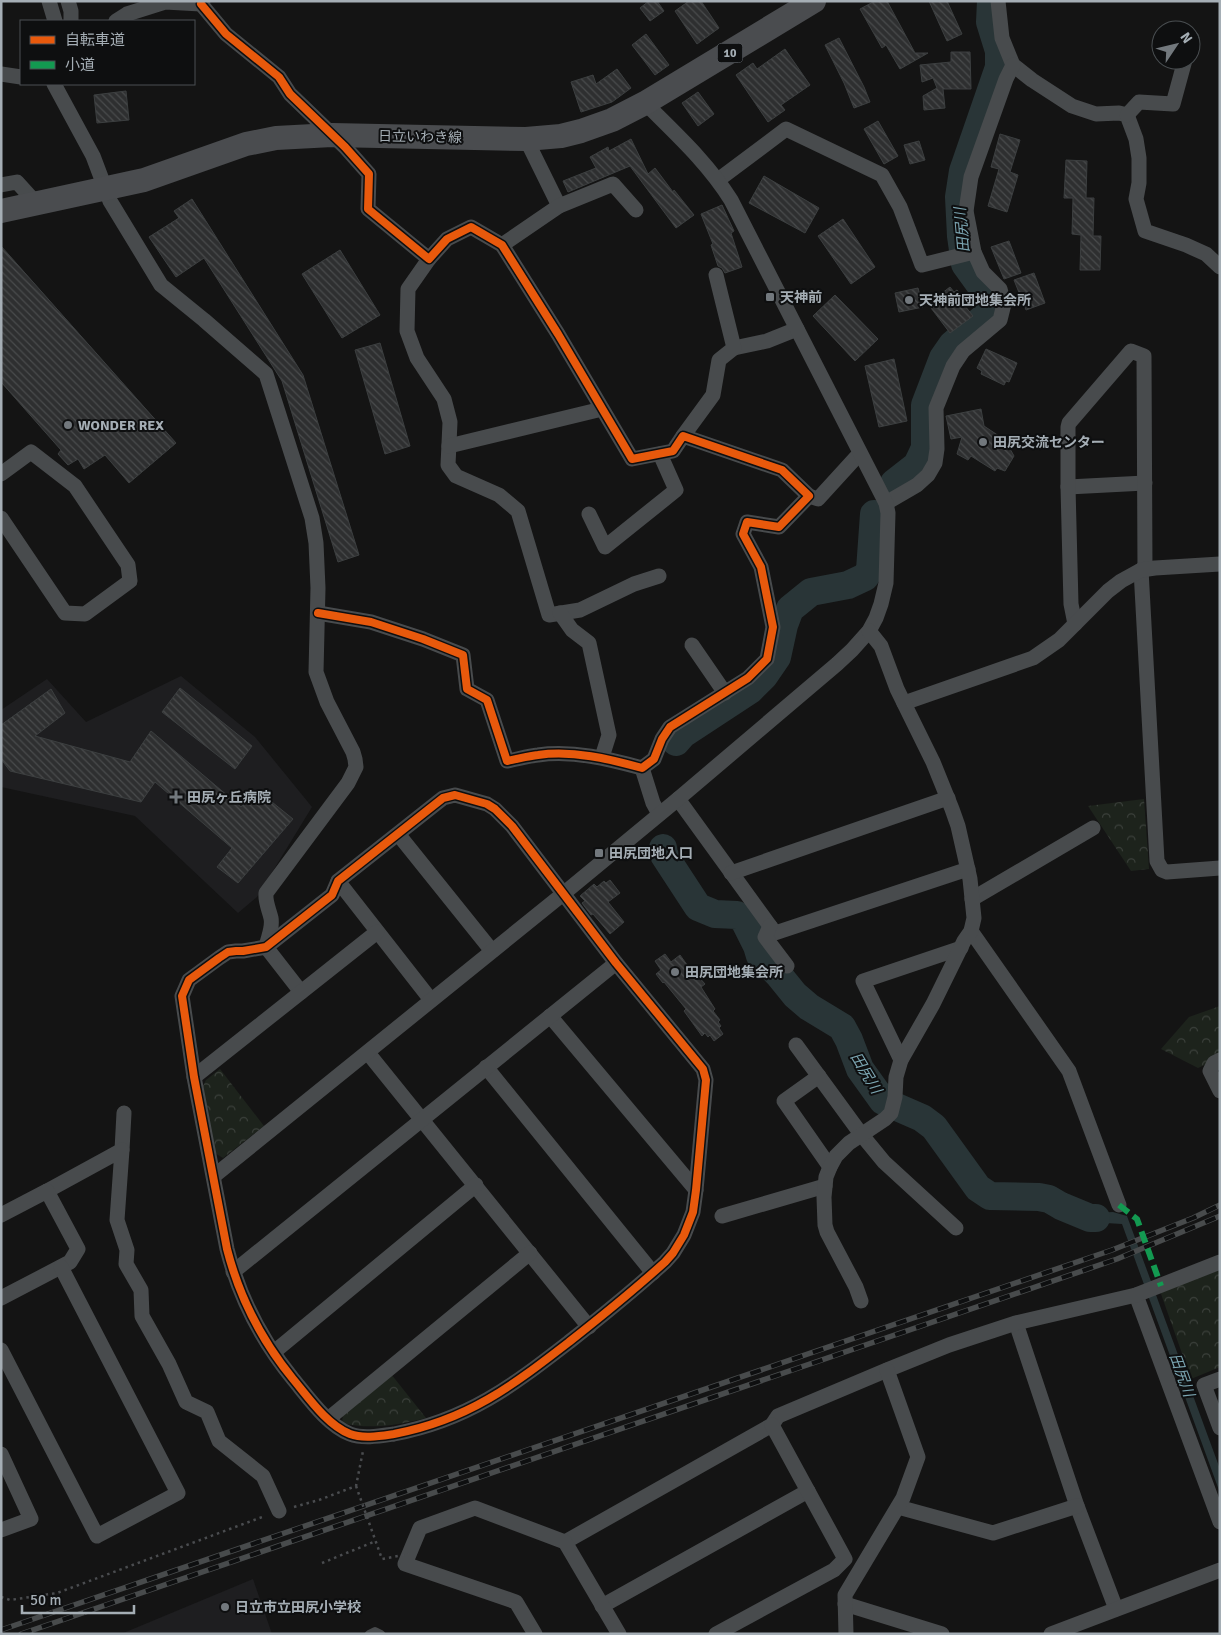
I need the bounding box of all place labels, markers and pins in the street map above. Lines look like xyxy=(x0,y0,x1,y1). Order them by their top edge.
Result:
place label: 天神前 xyxy=(780,289,822,306)
marker: 天神前 xyxy=(764,291,776,303)
place label: 天神前団地集会所 xyxy=(919,292,1031,309)
marker: 天神前団地集会所 xyxy=(903,294,915,306)
place label: WONDER REX xyxy=(78,417,164,434)
marker: WONDER REX xyxy=(62,419,74,431)
place label: 田尻交流センター xyxy=(993,434,1105,451)
marker: 田尻交流センター xyxy=(977,436,989,448)
place label: 田尻ヶ丘病院 xyxy=(187,789,271,806)
marker: 田尻ヶ丘病院 xyxy=(169,790,183,804)
place label: 田尻団地入口 xyxy=(609,845,693,862)
marker: 田尻団地入口 xyxy=(593,847,605,859)
place label: 田尻団地集会所 xyxy=(685,964,783,981)
marker: 田尻団地集会所 xyxy=(669,966,681,978)
place label: 日立市立田尻小学校 xyxy=(235,1599,361,1616)
marker: 日立市立田尻小学校 xyxy=(219,1601,231,1613)

